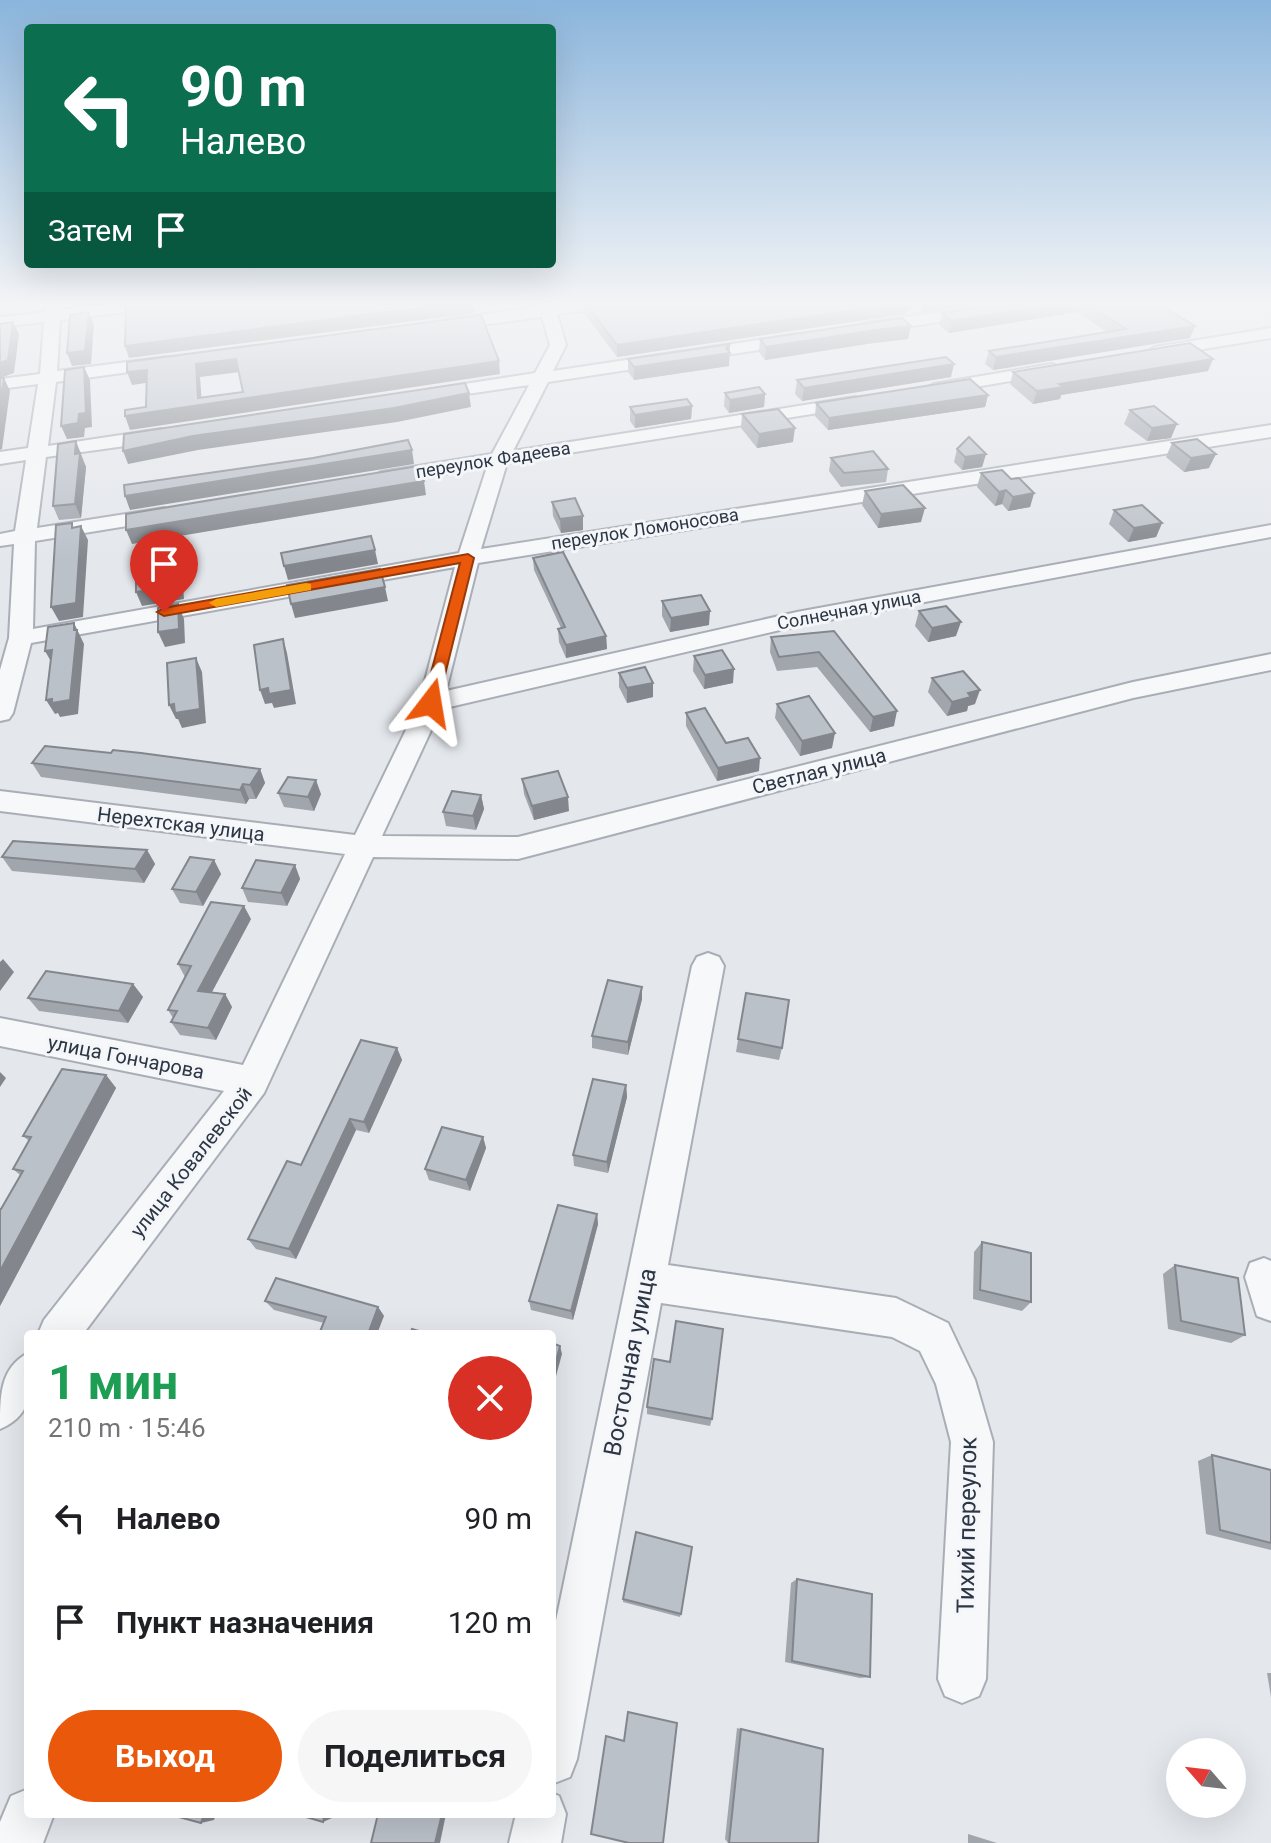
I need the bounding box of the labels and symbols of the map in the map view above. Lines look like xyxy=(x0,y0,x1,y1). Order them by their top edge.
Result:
street label: переулок Фадеева xyxy=(414,437,572,482)
street label: переулок Ломоносова xyxy=(550,503,740,554)
pin xyxy=(130,530,198,612)
street label: Солнечная улица xyxy=(775,585,923,634)
position arrow xyxy=(389,661,473,745)
street label: Светлая улица xyxy=(750,743,888,799)
street label: Нерехтская улица xyxy=(96,802,266,846)
street label: улица Гончарова xyxy=(46,1030,206,1084)
street label: улица Ковалевской xyxy=(125,1082,257,1242)
street label: Восточная улица xyxy=(598,1266,662,1458)
street label: Тихий переулок xyxy=(951,1436,983,1613)
north arrow xyxy=(1166,1738,1246,1818)

